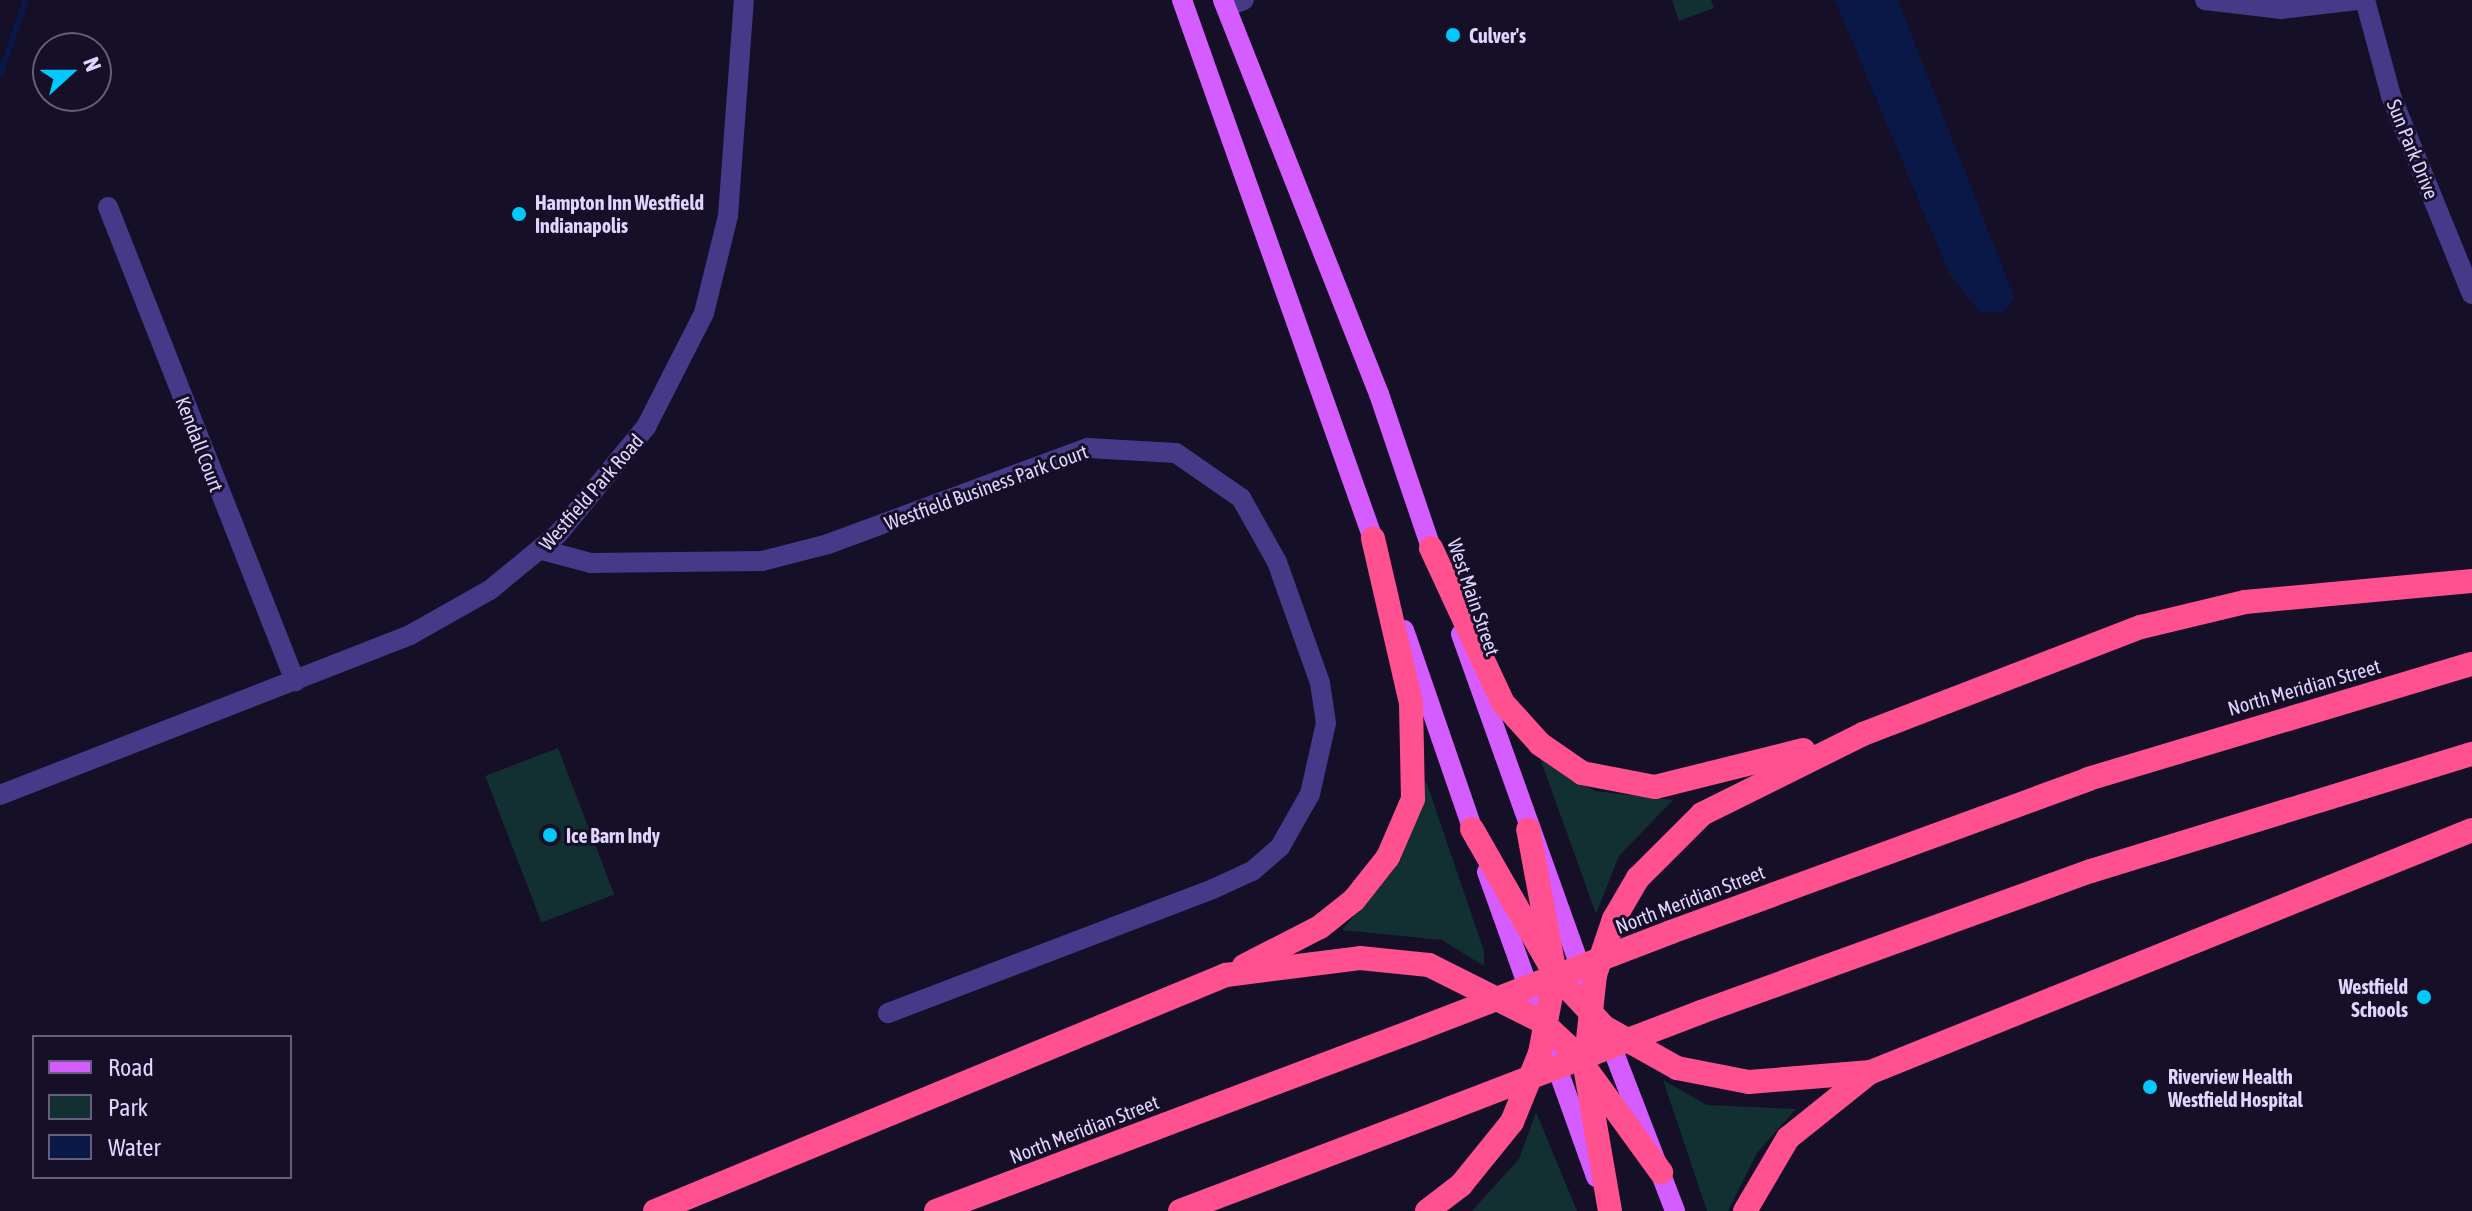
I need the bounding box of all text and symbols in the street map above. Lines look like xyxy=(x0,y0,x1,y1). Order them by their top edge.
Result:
place label: Culver's xyxy=(1469,23,1526,47)
marker: Culver's xyxy=(1444,26,1462,44)
north arrow xyxy=(32,32,112,112)
text: N xyxy=(78,53,107,75)
street label: Sun Park Drive xyxy=(2382,96,2444,202)
place label: Hampton Inn Westfield Indianapolis xyxy=(535,190,704,237)
marker: Hampton Inn Westfield Indianapolis xyxy=(510,205,528,223)
street label: Kendall Court xyxy=(171,393,229,495)
street label: Westfield Park Road xyxy=(534,429,648,555)
street label: Westfield Business Park Court xyxy=(881,439,1091,535)
street label: West Main Street xyxy=(1443,535,1505,659)
street label: North Meridian Street xyxy=(2225,654,2383,720)
place label: Ice Barn Indy xyxy=(566,823,660,847)
marker: Ice Barn Indy xyxy=(541,826,559,844)
street label: North Meridian Street xyxy=(1612,860,1768,938)
place label: Westfield Schools xyxy=(2338,974,2408,1021)
marker: Westfield Schools xyxy=(2415,988,2433,1006)
legend xyxy=(32,1035,292,1179)
text: Road xyxy=(108,1054,154,1081)
place label: Riverview Health Westfield Hospital xyxy=(2168,1064,2303,1111)
marker: Riverview Health Westfield Hospital xyxy=(2139,1076,2161,1098)
street label: North Meridian Street xyxy=(1006,1090,1162,1168)
text: Park xyxy=(108,1094,148,1121)
text: Water xyxy=(108,1134,161,1161)

